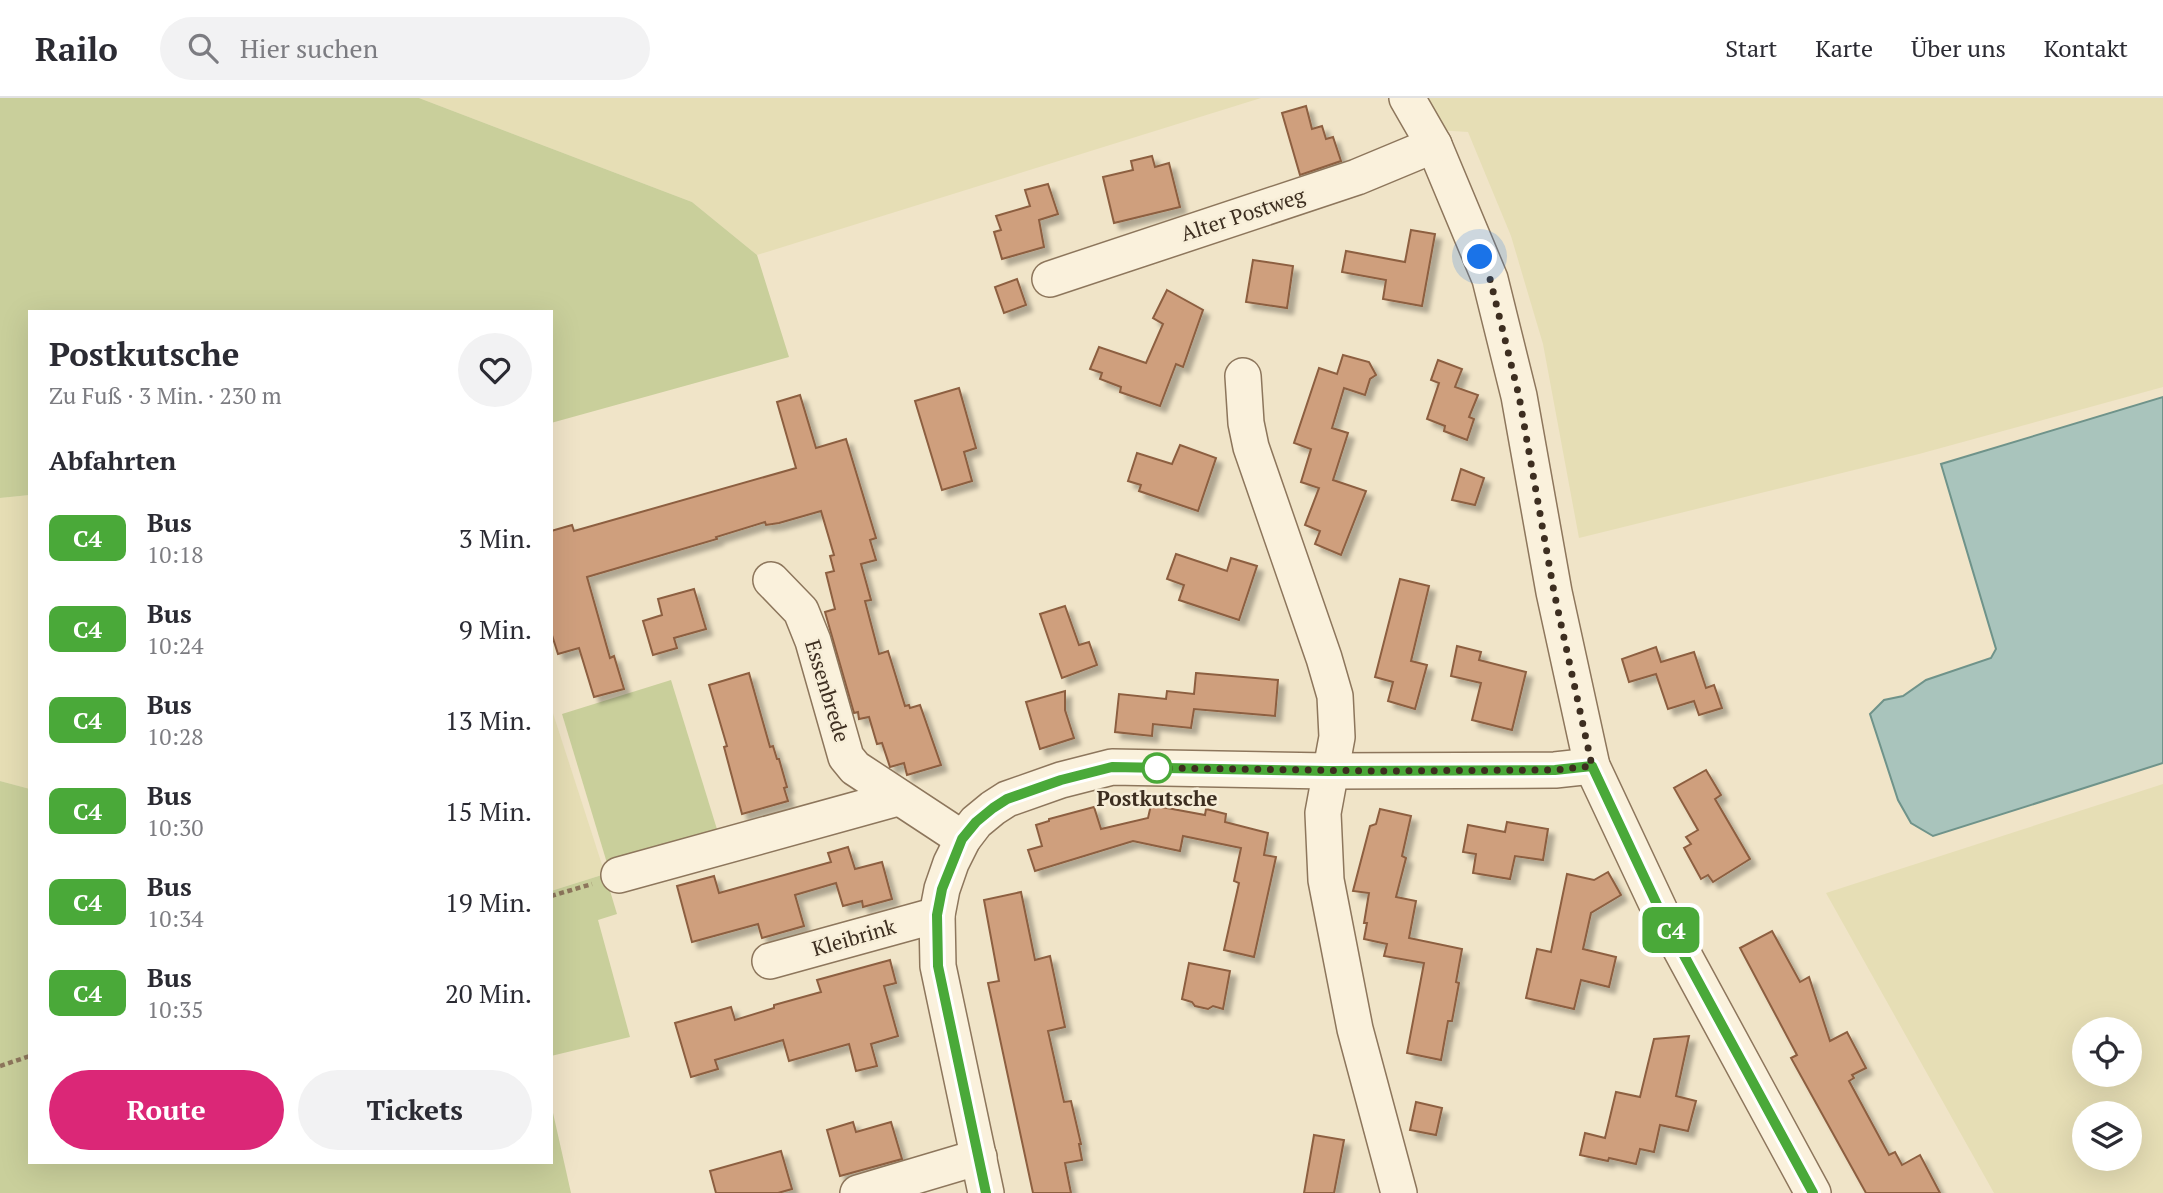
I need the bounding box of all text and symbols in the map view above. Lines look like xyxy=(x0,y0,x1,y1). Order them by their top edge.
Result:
search box xyxy=(160,17,650,80)
text: Railo xyxy=(35,27,118,70)
icon: search xyxy=(184,29,222,67)
text: Hier suchen xyxy=(240,31,378,65)
text: Start xyxy=(1725,32,1777,64)
text: Karte xyxy=(1815,32,1873,64)
text: Über uns xyxy=(1911,32,2006,64)
text: Kontakt xyxy=(2044,32,2128,64)
street label: Alter Postweg xyxy=(1177,180,1309,247)
your location xyxy=(1462,239,1497,274)
text: Postkutsche xyxy=(49,332,239,375)
button: heart xyxy=(458,333,532,407)
text: Zu Fuß · 3 Min. · 230 m xyxy=(49,380,282,411)
text: Abfahrten xyxy=(49,443,176,477)
text: Bus xyxy=(147,505,192,539)
text: 3 Min. xyxy=(459,521,532,555)
text: C4 xyxy=(73,522,102,554)
text: 10:18 xyxy=(147,539,204,570)
text: Bus xyxy=(147,596,192,630)
text: 9 Min. xyxy=(459,612,532,646)
text: C4 xyxy=(73,613,102,645)
text: 10:24 xyxy=(147,630,204,661)
street label: Essenbrede xyxy=(799,636,857,745)
text: Bus xyxy=(147,687,192,721)
text: 13 Min. xyxy=(445,703,532,737)
text: C4 xyxy=(73,704,102,736)
text: 10:28 xyxy=(147,721,204,752)
marker: Postkutsche xyxy=(1142,753,1172,783)
text: Bus xyxy=(147,778,192,812)
place label: Postkutsche xyxy=(1096,784,1218,812)
text: 15 Min. xyxy=(445,794,532,828)
text: C4 xyxy=(73,795,102,827)
text: 10:30 xyxy=(147,812,204,843)
text: Bus xyxy=(147,869,192,903)
text: 19 Min. xyxy=(445,885,532,919)
text: C4 xyxy=(73,886,102,918)
text: 10:34 xyxy=(147,903,204,934)
line badge: C4 xyxy=(1640,907,1702,953)
street label: Kleibrink xyxy=(809,912,899,962)
text: C4 xyxy=(1656,914,1686,946)
text: Bus xyxy=(147,960,192,994)
text: 20 Min. xyxy=(445,976,532,1010)
text: C4 xyxy=(73,977,102,1009)
text: 10:35 xyxy=(147,994,204,1025)
map controls xyxy=(2072,1017,2142,1171)
button: locate xyxy=(2072,1017,2142,1087)
button: Route xyxy=(49,1070,284,1150)
button: Tickets xyxy=(298,1070,532,1150)
button: layers xyxy=(2072,1101,2142,1171)

